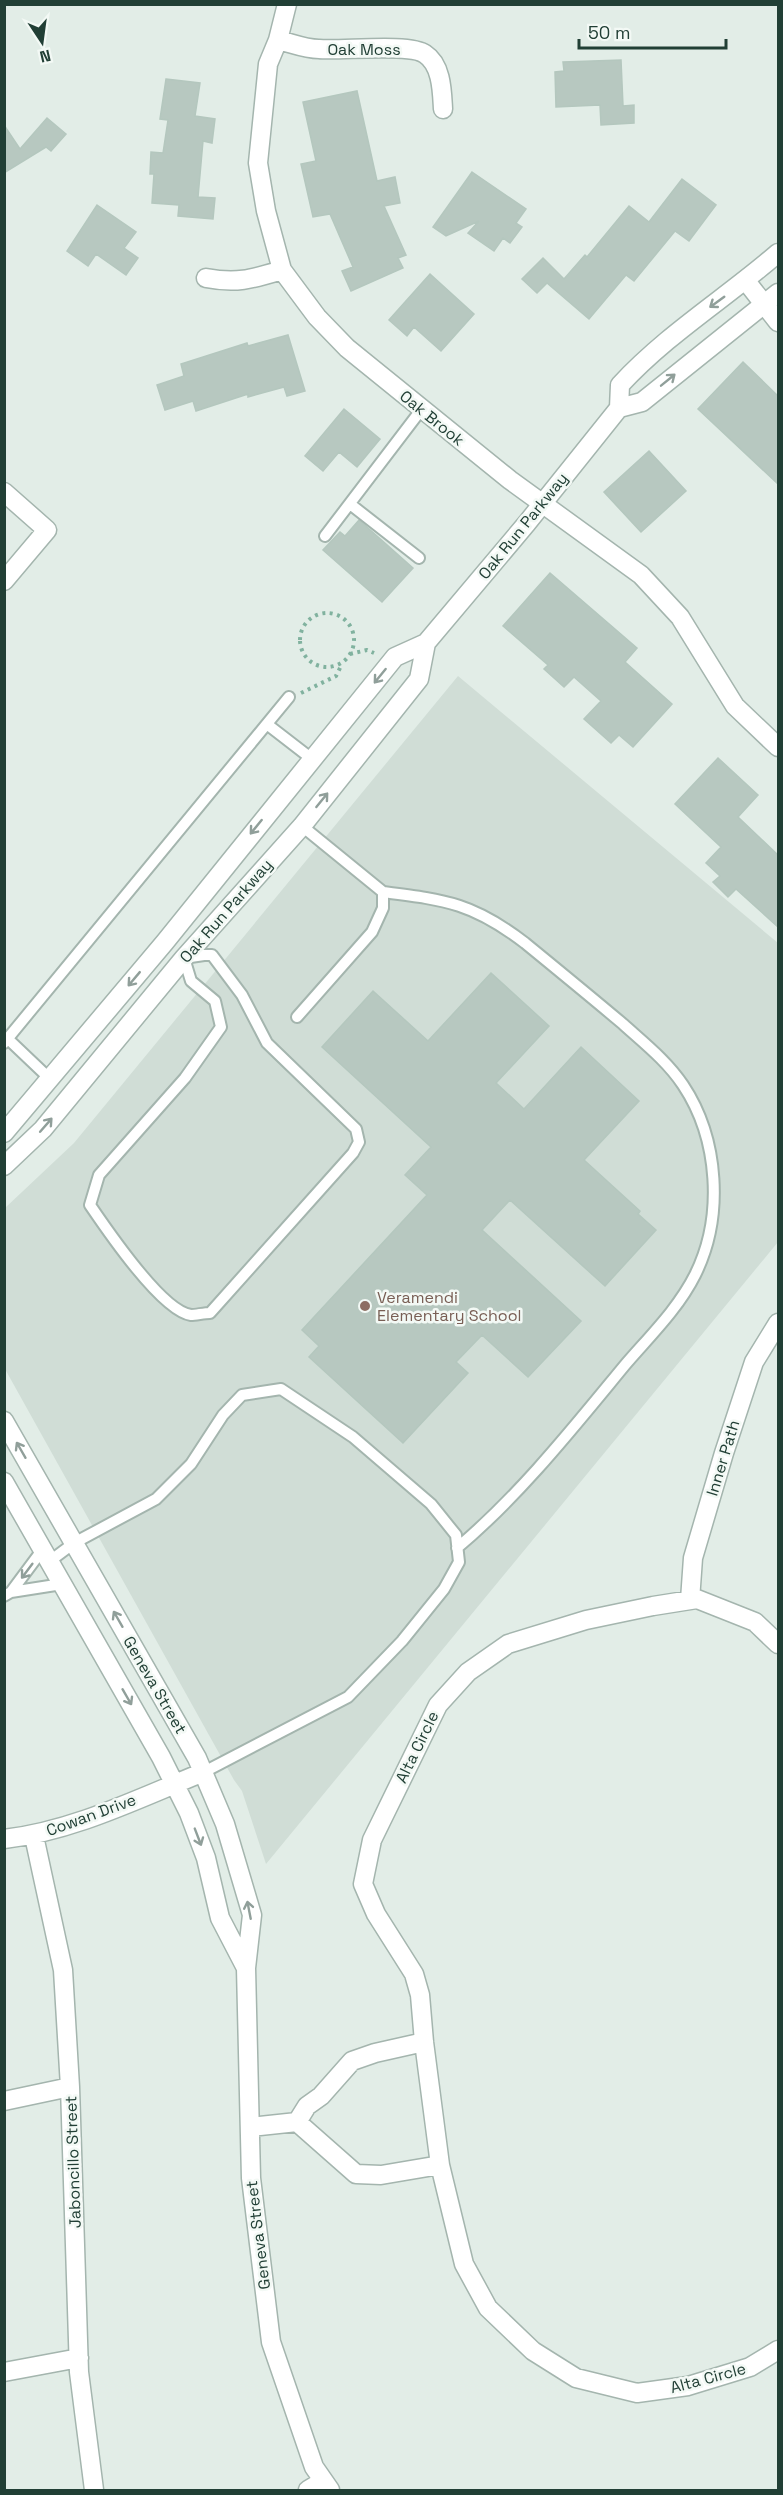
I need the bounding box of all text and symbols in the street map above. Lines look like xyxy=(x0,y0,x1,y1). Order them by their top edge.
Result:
north arrow xyxy=(12,12,72,72)
scale bar xyxy=(579,12,726,50)
text: 50 m xyxy=(588,21,630,44)
street label: Oak Moss xyxy=(327,39,401,60)
text: N xyxy=(38,45,53,68)
one-way arrow xyxy=(709,296,725,309)
one-way arrow xyxy=(660,373,676,386)
street label: Oak Brook xyxy=(395,386,469,451)
street label: Oak Run Parkway xyxy=(474,468,572,584)
one-way arrow xyxy=(373,668,386,684)
one-way arrow xyxy=(315,793,328,809)
one-way arrow xyxy=(249,819,263,834)
street label: Oak Run Parkway xyxy=(175,855,277,967)
one-way arrow xyxy=(127,971,141,986)
one-way arrow xyxy=(39,1118,53,1133)
place label: Veramendi Elementary School xyxy=(377,1287,522,1326)
marker: Veramendi Elementary School xyxy=(358,1299,372,1313)
street label: Inner Path xyxy=(701,1417,745,1499)
one-way arrow xyxy=(15,1442,27,1459)
one-way arrow xyxy=(20,1562,33,1578)
one-way arrow xyxy=(111,1611,123,1628)
street label: Geneva Street xyxy=(119,1632,191,1738)
one-way arrow xyxy=(121,1688,133,1705)
street label: Alta Circle xyxy=(391,1708,443,1786)
street label: Cowan Drive xyxy=(43,1789,139,1841)
one-way arrow xyxy=(194,1827,205,1846)
one-way arrow xyxy=(243,1901,254,1920)
street label: Jaboncillo Street xyxy=(60,2095,86,2229)
street label: Geneva Street xyxy=(241,2179,275,2291)
street label: Alta Circle xyxy=(668,2358,748,2398)

